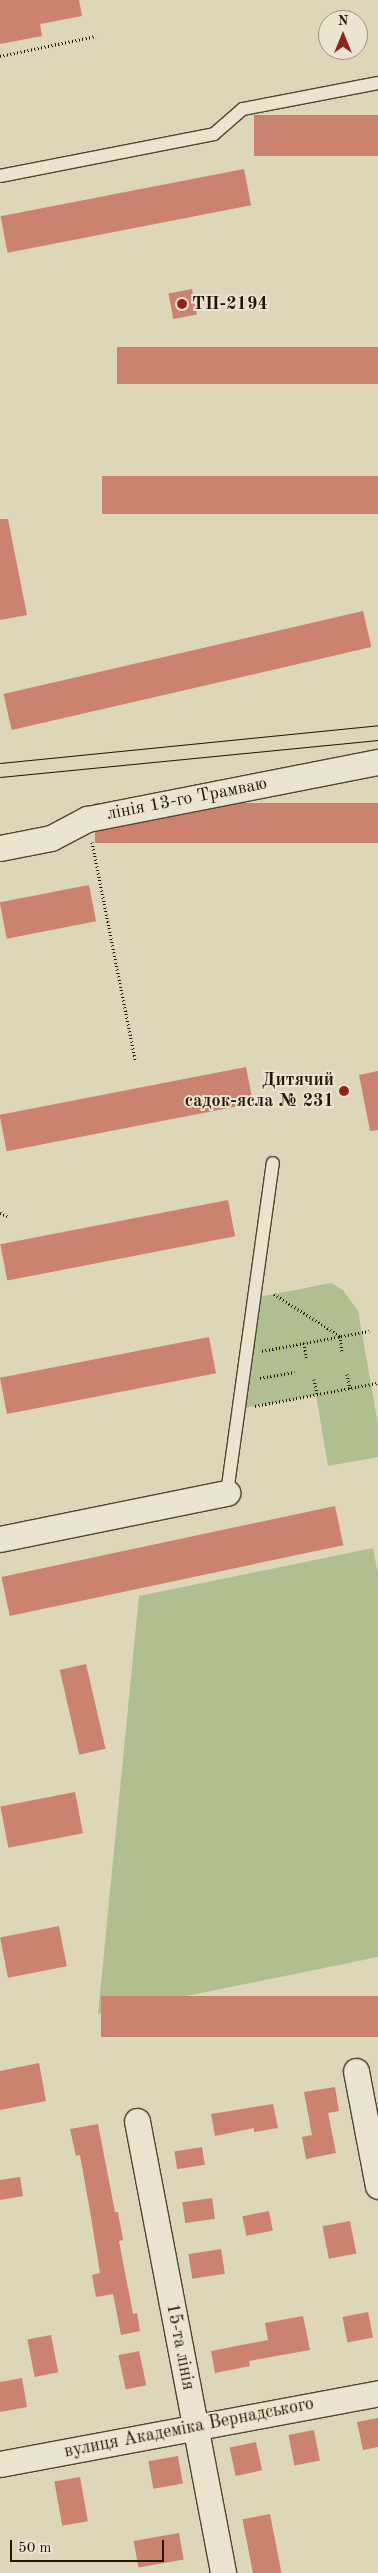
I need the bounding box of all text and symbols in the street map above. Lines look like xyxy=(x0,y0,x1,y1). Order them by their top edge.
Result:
north arrow xyxy=(318,10,368,60)
text: N xyxy=(338,14,348,28)
place label: ТП-2194 xyxy=(192,293,268,315)
marker: ТП-2194 xyxy=(176,298,188,310)
street label: лінія 13-го Трамваю xyxy=(105,773,269,825)
place label: Дитячий садок-ясла № 231 xyxy=(185,1070,334,1112)
marker: Дитячий садок-ясла № 231 xyxy=(338,1085,350,1097)
street label: 15-та лінія xyxy=(161,2302,199,2392)
street label: вулиця Академіка Вернадського xyxy=(62,2393,316,2463)
scale bar xyxy=(12,2530,166,2562)
text: 50 m xyxy=(18,2541,52,2556)

